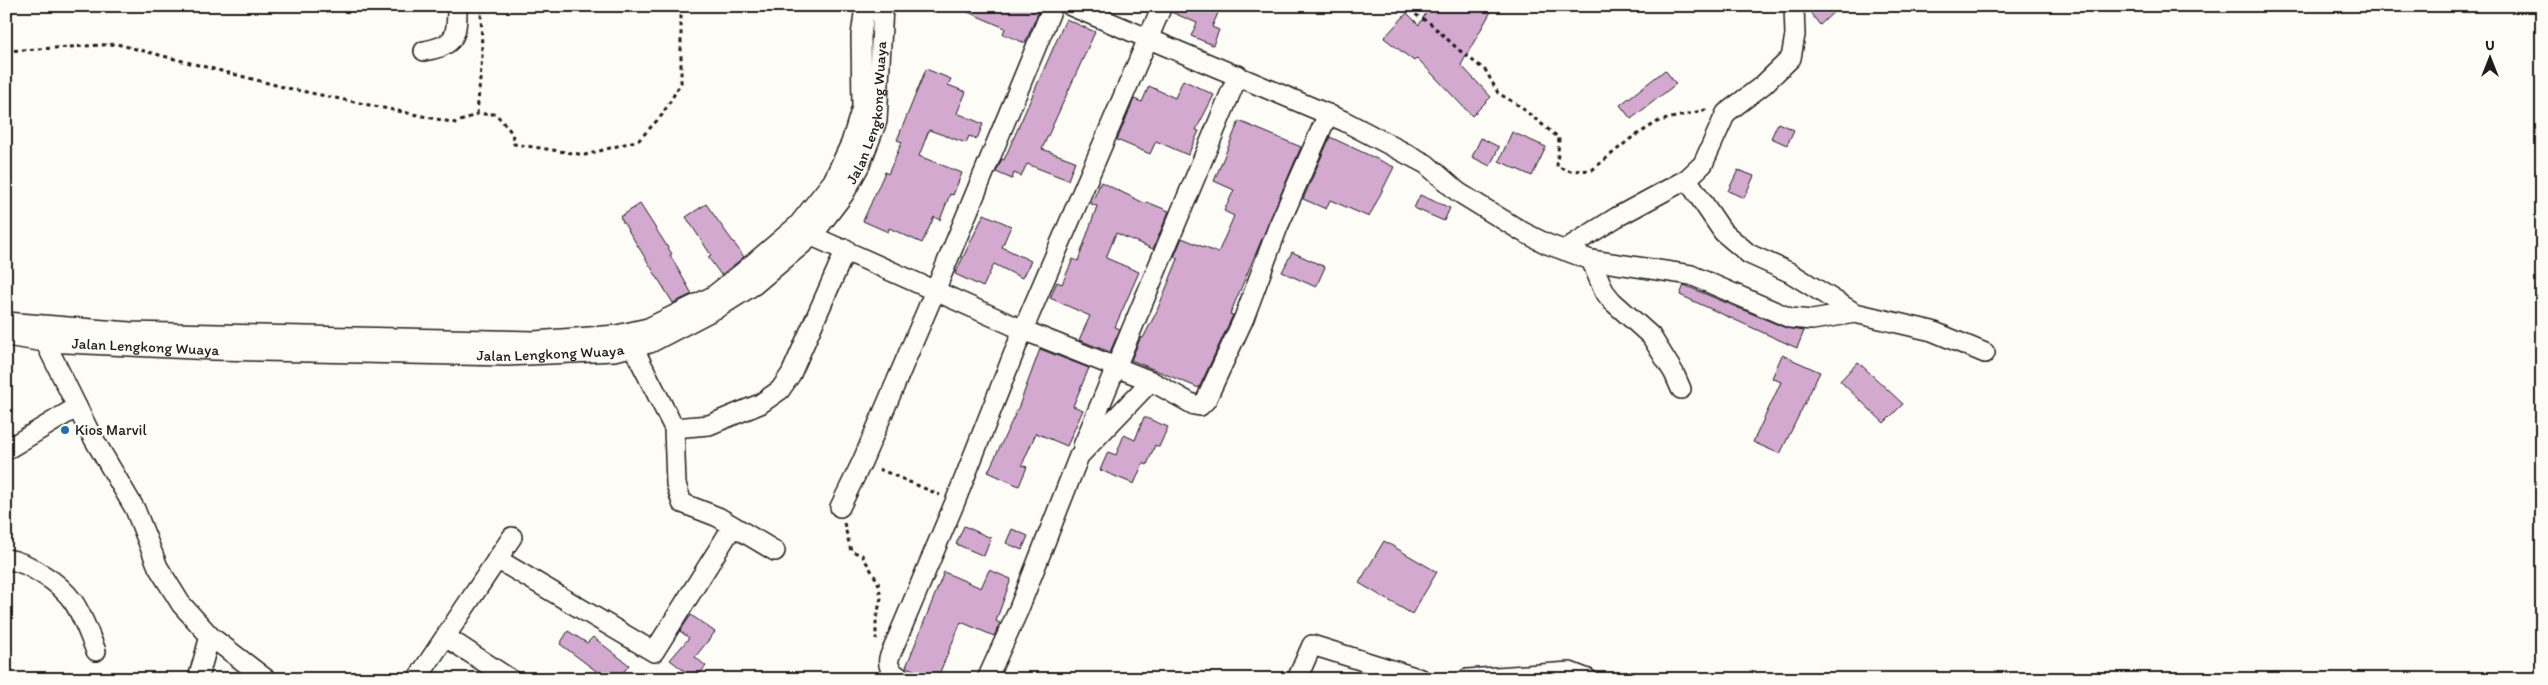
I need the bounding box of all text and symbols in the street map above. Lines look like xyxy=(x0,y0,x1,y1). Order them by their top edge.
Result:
north arrow xyxy=(2466,32,2516,82)
text: U xyxy=(2485,37,2495,54)
street label: Jalan Lengkong Wuaya xyxy=(842,41,890,187)
street label: Jalan Lengkong Wuaya xyxy=(71,334,219,359)
street label: Jalan Lengkong Wuaya xyxy=(476,340,626,365)
place label: Kios Marvil xyxy=(75,421,147,439)
marker: Kios Marvil xyxy=(59,424,71,436)

